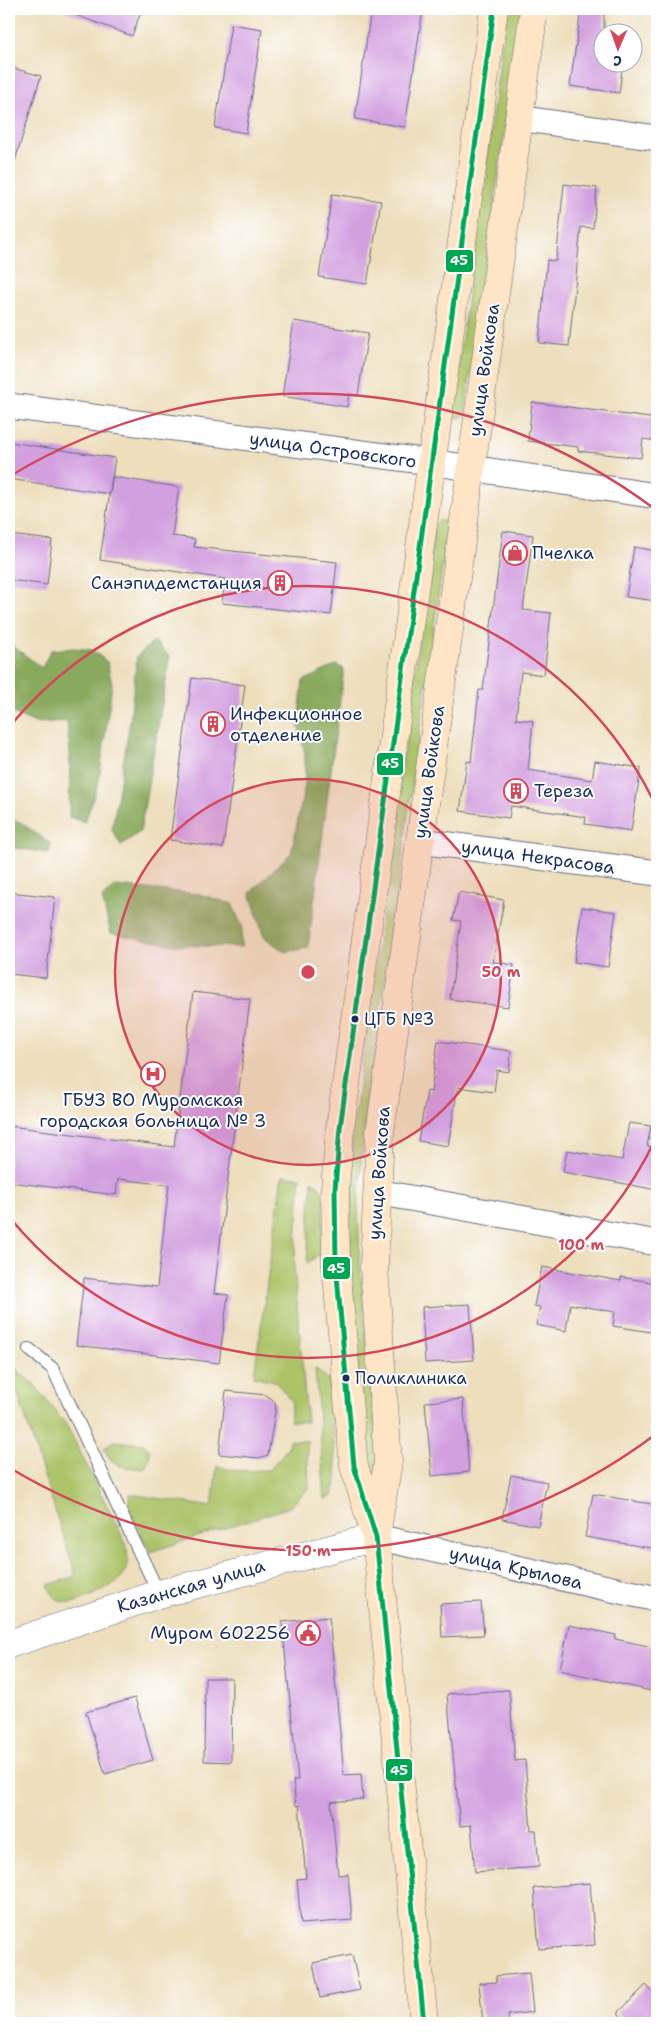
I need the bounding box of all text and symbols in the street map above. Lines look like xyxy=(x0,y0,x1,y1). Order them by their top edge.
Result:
north arrow xyxy=(594,22,644,72)
text: С xyxy=(613,52,622,70)
line badge: 45 xyxy=(445,249,474,273)
text: 45 xyxy=(450,251,468,269)
street label: улица Войкова xyxy=(463,302,505,438)
street label: улица Островского xyxy=(248,426,418,474)
shop icon: Пчелка xyxy=(502,540,528,566)
place label: Пчелка xyxy=(532,541,594,565)
building icon: Cанэпидемстанция xyxy=(267,570,293,596)
place label: Cанэпидемстанция xyxy=(91,571,262,595)
place label: Инфекционное отделение xyxy=(230,702,363,747)
street label: улица Войкова xyxy=(408,704,450,840)
building icon: Инфекционное отделение xyxy=(200,711,226,737)
line badge: 45 xyxy=(376,752,404,776)
text: 45 xyxy=(381,754,399,772)
building icon: Тереза xyxy=(503,778,529,804)
place label: Тереза xyxy=(534,779,593,803)
street label: улица Некрасова xyxy=(460,834,616,880)
text: 50 m xyxy=(482,962,521,982)
centre of rings xyxy=(299,963,317,981)
place label: ЦГБ №3 xyxy=(364,1008,434,1030)
marker: ЦГБ №3 xyxy=(350,1014,360,1024)
hospital icon: ГБУЗ ВО Муромская городская больница № 3 xyxy=(140,1061,166,1087)
place label: ГБУЗ ВО Муромская городская больница № 3 xyxy=(40,1088,266,1133)
street label: улица Войкова xyxy=(362,1105,396,1241)
text: 100 m xyxy=(558,1235,604,1255)
line badge: 45 xyxy=(322,1256,351,1280)
text: 45 xyxy=(327,1259,345,1277)
place label: Поликлиника xyxy=(355,1367,467,1389)
marker: Поликлиника xyxy=(341,1373,351,1383)
text: 150 m xyxy=(285,1541,331,1561)
street label: улица Крылова xyxy=(447,1541,585,1595)
street label: Казанская улица xyxy=(114,1553,268,1619)
public building icon: Муром 602256 xyxy=(295,1620,321,1646)
place label: Муром 602256 xyxy=(150,1621,290,1645)
line badge: 45 xyxy=(385,1758,413,1782)
text: 45 xyxy=(390,1761,408,1779)

